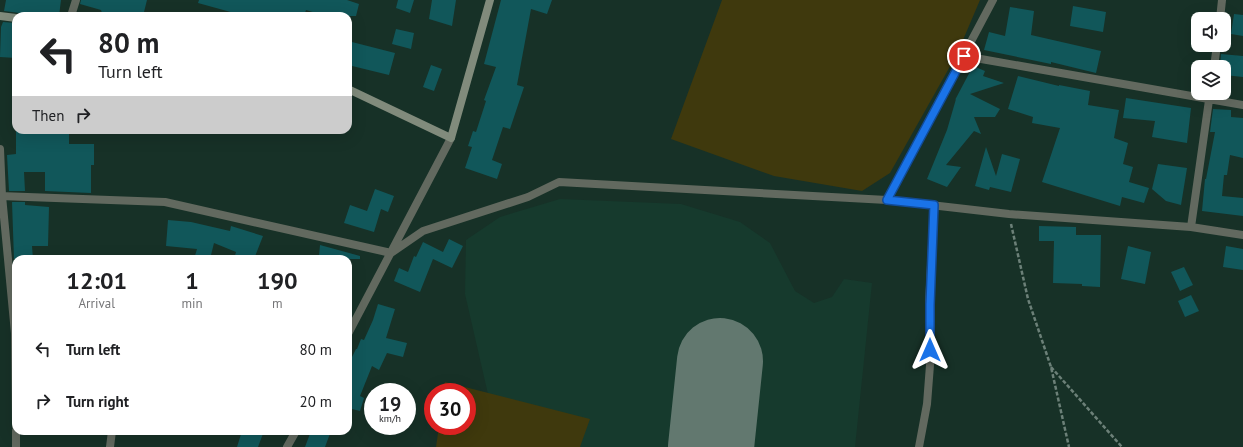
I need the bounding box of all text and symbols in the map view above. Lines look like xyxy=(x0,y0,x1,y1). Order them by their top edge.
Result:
map controls xyxy=(1191,12,1231,100)
button: sound xyxy=(1191,12,1231,52)
text: 80 m xyxy=(98,24,159,61)
icon: left xyxy=(32,28,84,80)
pin xyxy=(947,39,981,73)
icon: arrive xyxy=(953,45,975,67)
text: Turn left xyxy=(98,60,163,83)
button: layers xyxy=(1191,60,1231,100)
icon: right xyxy=(72,104,94,126)
text: Then xyxy=(32,106,64,125)
text: 12:01 xyxy=(66,265,127,296)
text: 1 xyxy=(185,265,199,296)
text: 190 xyxy=(257,265,298,296)
text: Arrival xyxy=(79,295,115,312)
text: min xyxy=(181,295,203,312)
text: m xyxy=(272,295,283,312)
position arrow xyxy=(909,329,951,371)
icon: left xyxy=(32,338,54,360)
text: Turn left xyxy=(66,340,120,359)
text: 80 m xyxy=(299,340,332,359)
speed limit sign: 30 xyxy=(424,383,476,435)
icon: right xyxy=(32,390,54,412)
text: 19 xyxy=(379,391,401,417)
text: Turn right xyxy=(66,392,129,411)
text: 20 m xyxy=(299,392,332,411)
text: km/h xyxy=(379,412,401,425)

